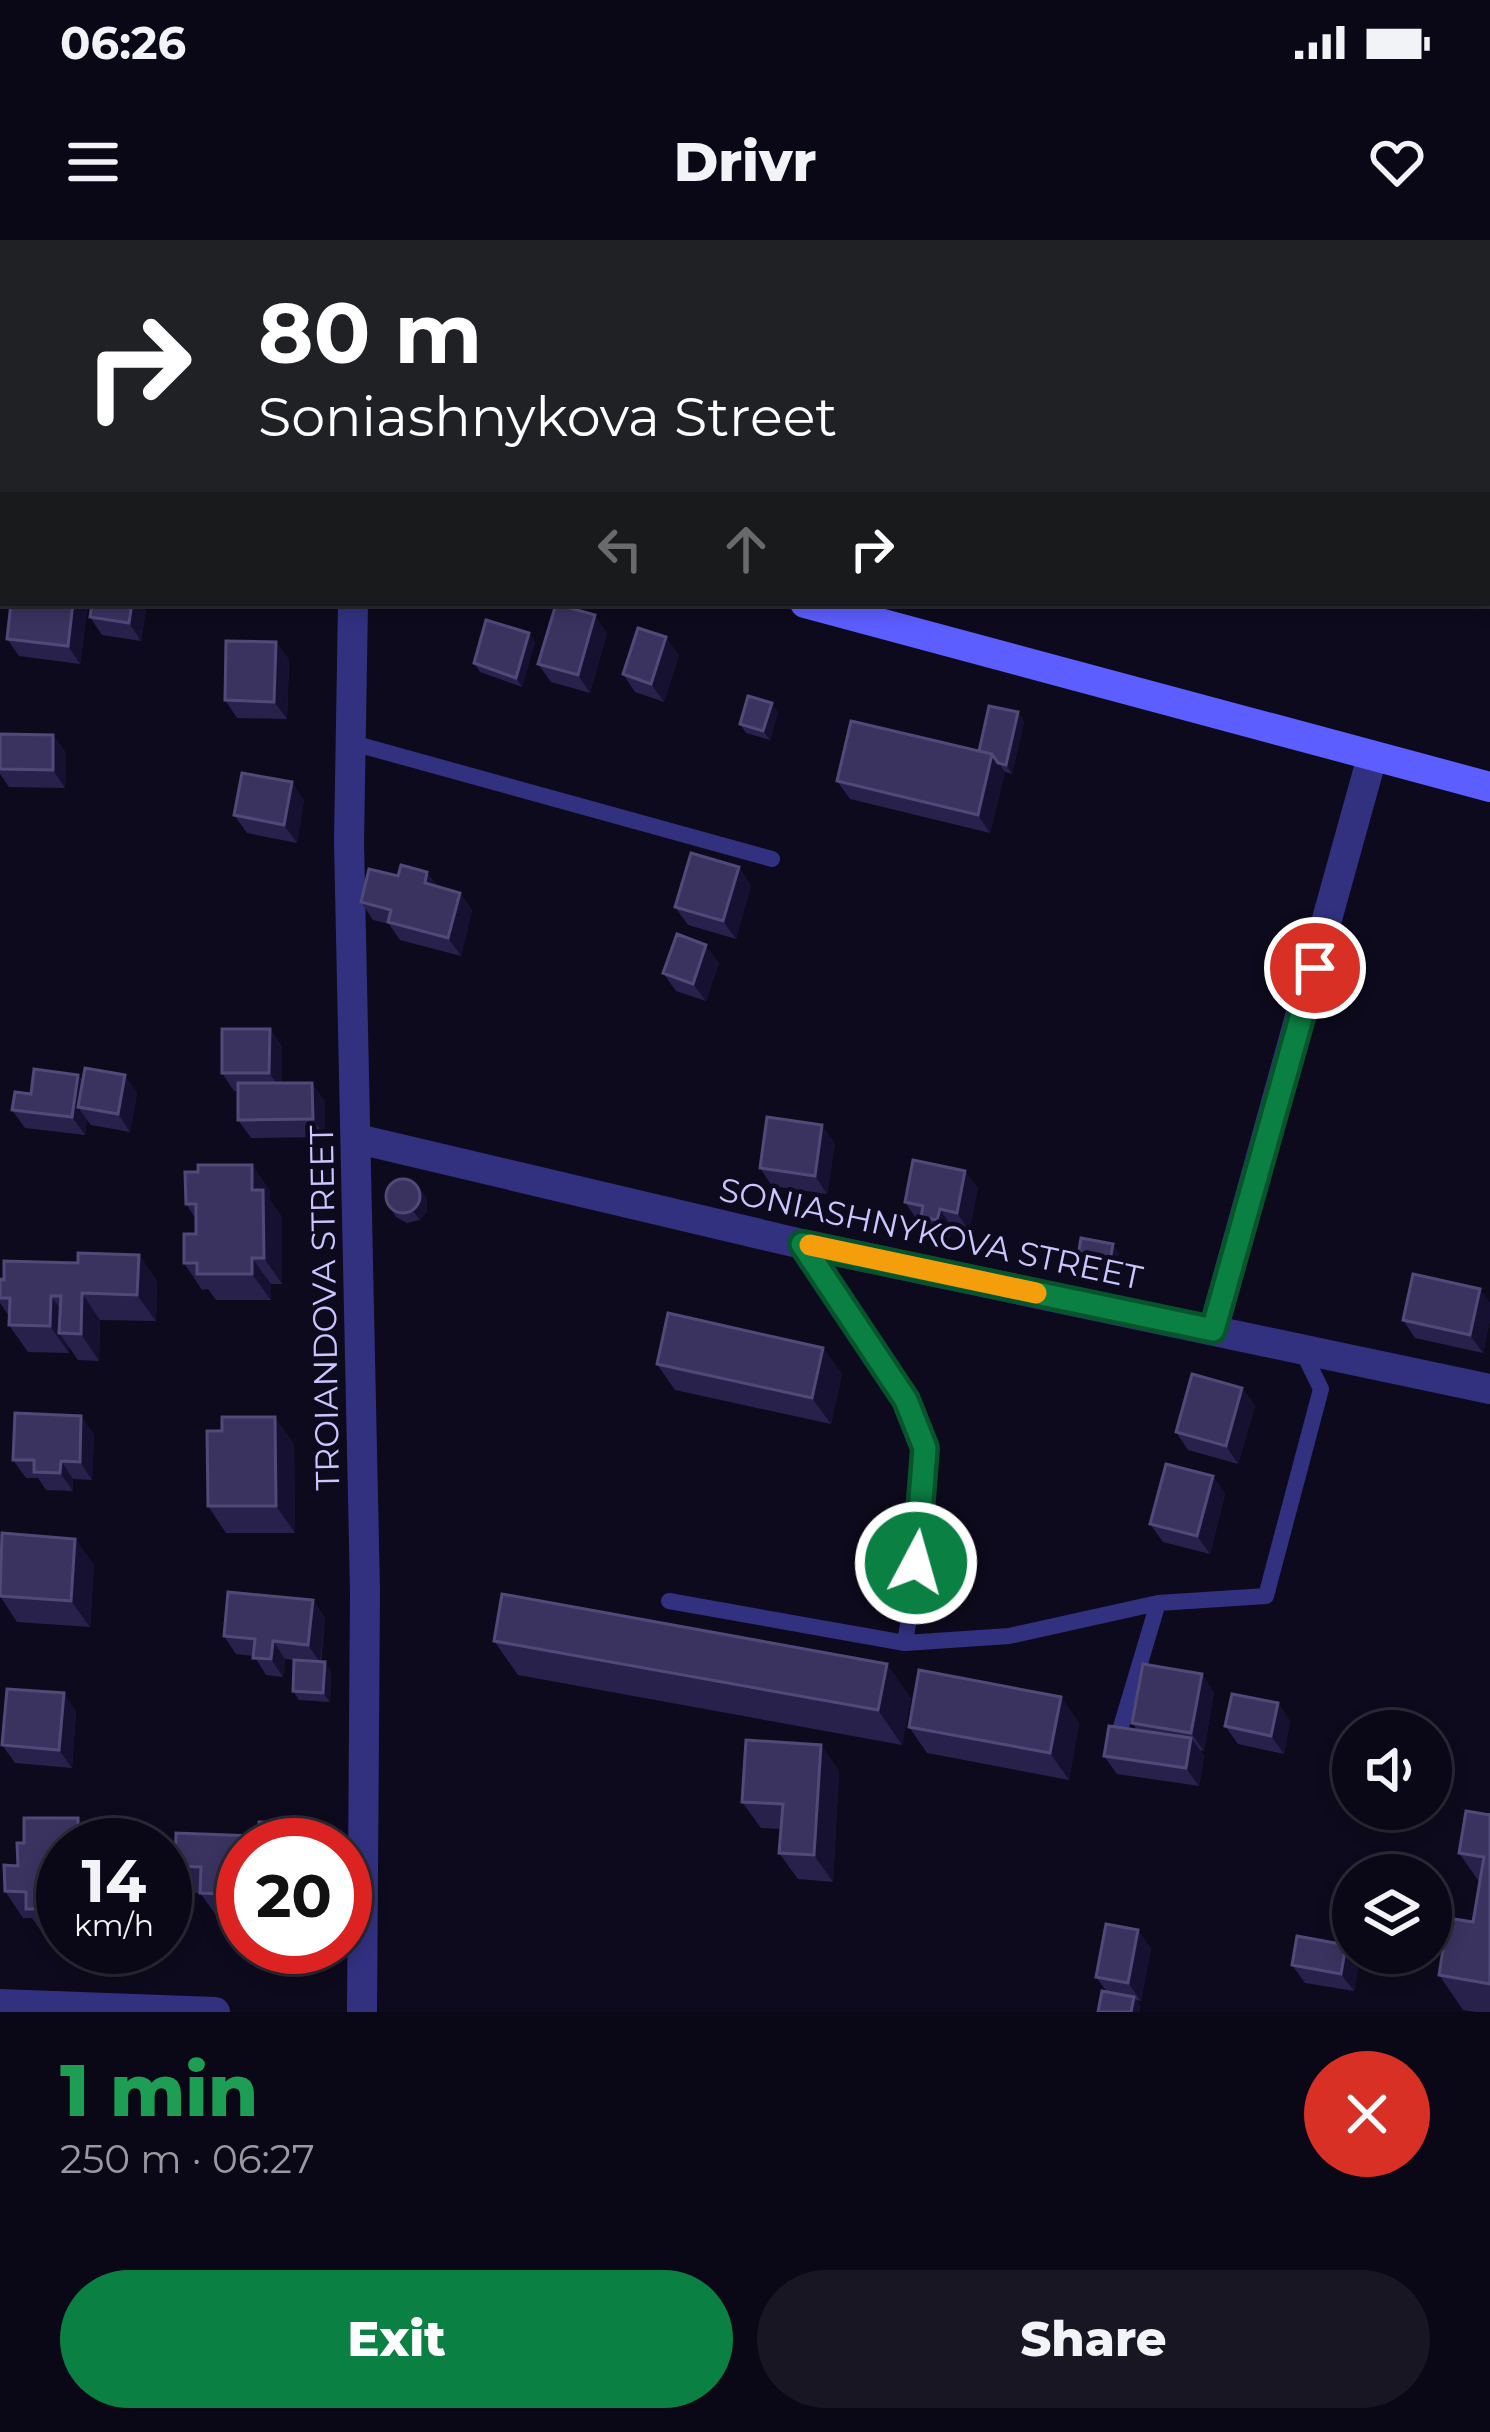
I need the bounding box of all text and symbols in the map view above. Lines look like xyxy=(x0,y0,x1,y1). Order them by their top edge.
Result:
text: 06:26 xyxy=(60,15,186,70)
icon: menu xyxy=(60,129,126,195)
text: Drivr xyxy=(674,129,816,195)
icon: heart xyxy=(1364,129,1430,195)
text: 80 m xyxy=(258,282,482,384)
icon: right xyxy=(60,288,216,444)
text: Soniashnykova Street xyxy=(258,384,837,450)
icon: left xyxy=(587,516,653,582)
icon: ahead xyxy=(713,516,779,582)
icon: right xyxy=(839,516,905,582)
pin xyxy=(1264,917,1366,1019)
icon: arrive xyxy=(1282,935,1348,1001)
street label: TROIANDOVA STREET xyxy=(301,1125,347,1491)
street label: SONIASHNYKOVA STREET xyxy=(716,1169,1146,1297)
position arrow xyxy=(853,1500,979,1626)
map controls xyxy=(1332,1710,1452,1974)
button: sound xyxy=(1332,1710,1452,1830)
speed limit sign: 20 xyxy=(216,1818,372,1974)
text: 14 xyxy=(82,1844,146,1917)
button: layers xyxy=(1332,1854,1452,1974)
text: km/h xyxy=(74,1907,154,1944)
text: 1 min xyxy=(60,2046,258,2134)
button: close xyxy=(1304,2051,1430,2177)
text: 250 m · 06:27 xyxy=(60,2135,315,2183)
button: Exit xyxy=(60,2270,733,2408)
button: Share xyxy=(757,2270,1430,2408)

